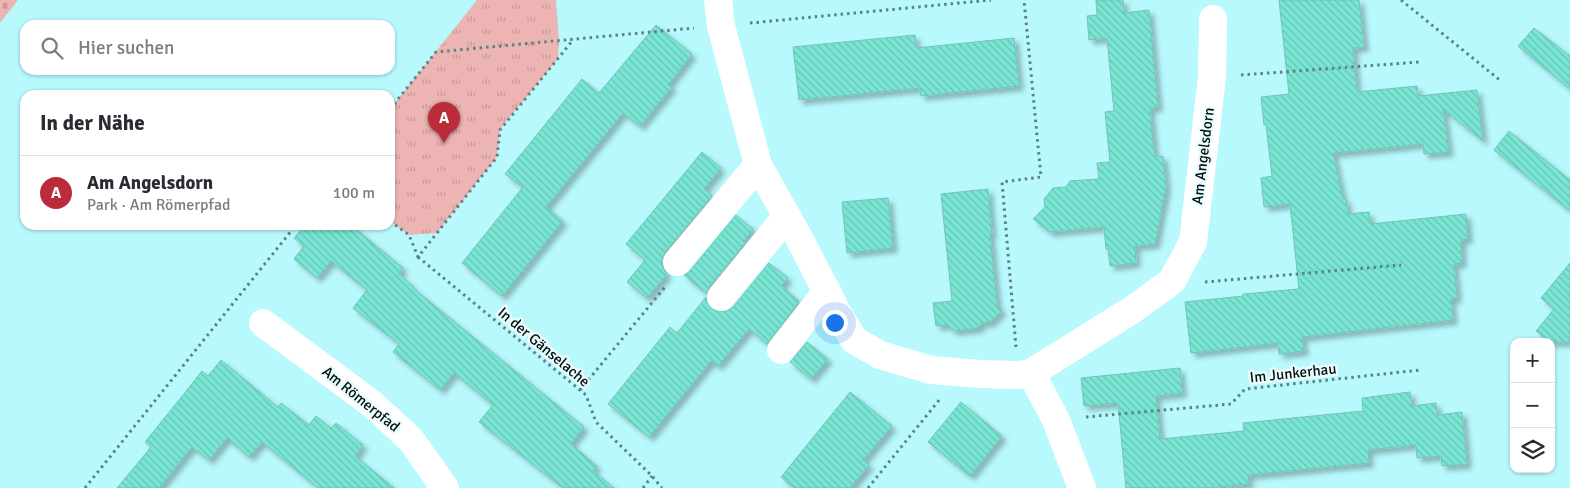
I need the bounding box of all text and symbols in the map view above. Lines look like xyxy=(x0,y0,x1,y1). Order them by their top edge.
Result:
search box xyxy=(20,20,395,75)
icon: search xyxy=(38,34,66,62)
text: Hier suchen xyxy=(78,36,174,60)
pin: A xyxy=(428,102,460,143)
street label: Am Angelsdorn xyxy=(1188,106,1218,206)
text: In der Nähe xyxy=(40,110,145,136)
text: Am Angelsdorn xyxy=(87,171,213,195)
text: A xyxy=(51,183,61,203)
text: 100 m xyxy=(333,183,375,203)
text: Park · Am Römerpfad xyxy=(87,195,230,215)
street label: In der Gänselache xyxy=(494,303,594,391)
your location xyxy=(822,310,848,336)
map controls xyxy=(1510,338,1555,473)
button: + xyxy=(1510,338,1555,383)
street label: Im Junkerhau xyxy=(1249,360,1337,386)
street label: Am Römerpfad xyxy=(319,362,403,436)
button: − xyxy=(1510,383,1555,428)
button: layers xyxy=(1510,428,1555,473)

